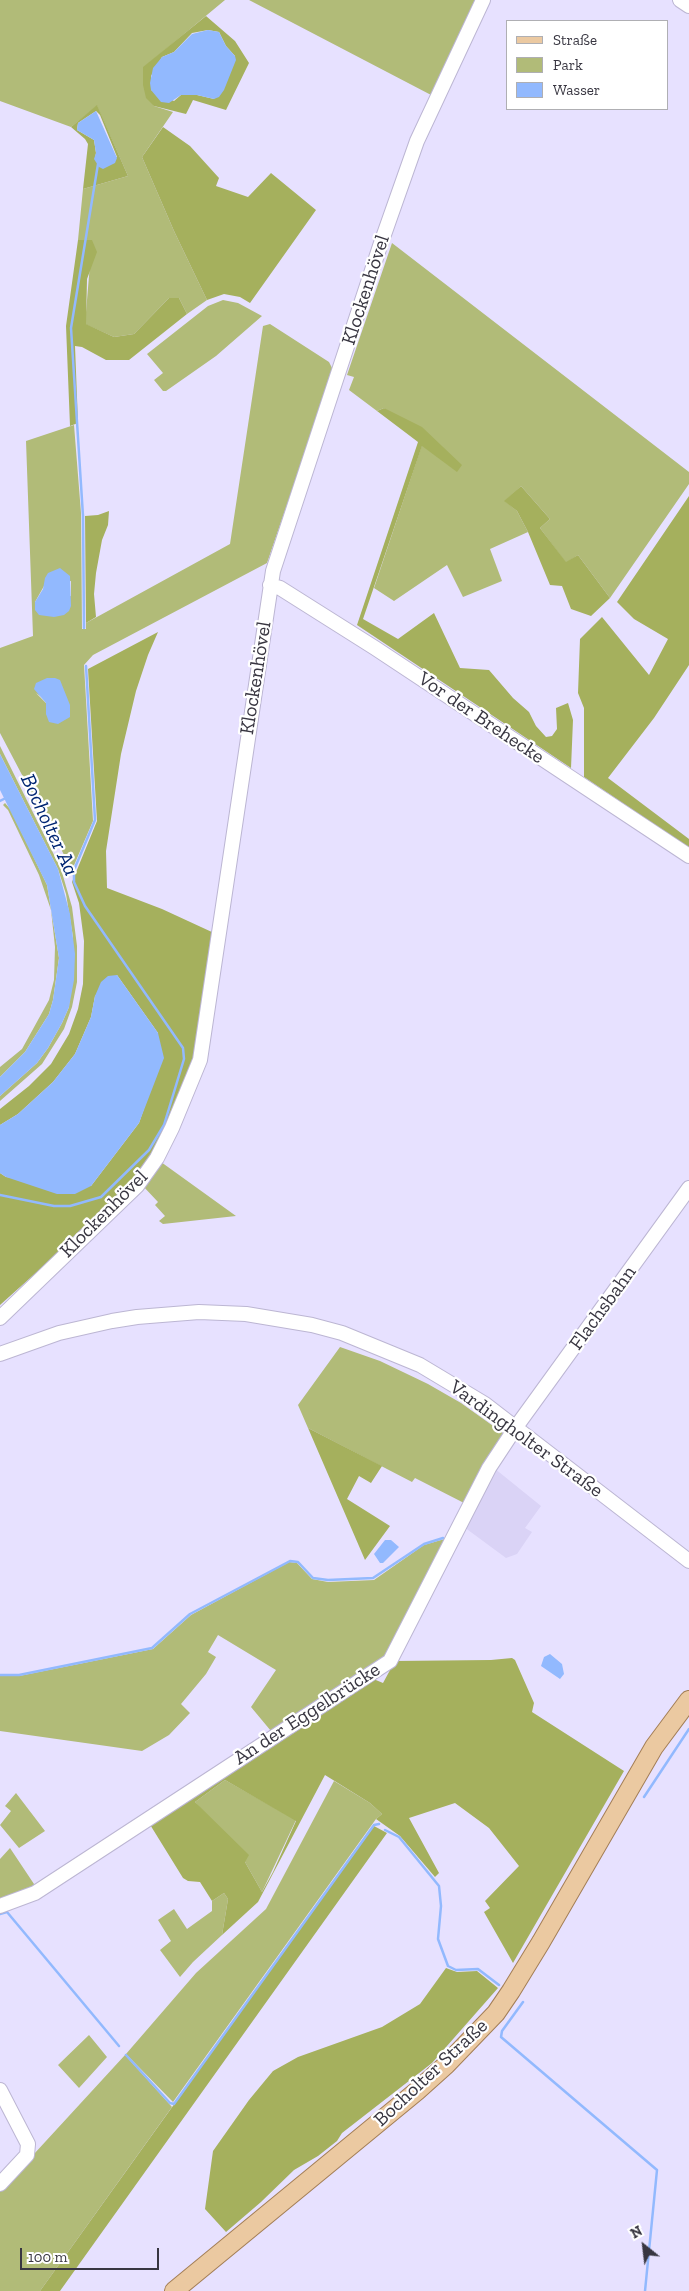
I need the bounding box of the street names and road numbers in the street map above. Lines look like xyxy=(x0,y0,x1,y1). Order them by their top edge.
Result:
street label: Klockenhövel xyxy=(337,232,395,348)
street label: Klockenhövel xyxy=(235,620,277,736)
street label: Vor der Brehecke xyxy=(413,667,549,769)
street label: Klockenhövel xyxy=(55,1165,153,1263)
street label: Flachsbahn xyxy=(564,1261,642,1355)
street label: Vardingholter Straße xyxy=(445,1375,607,1503)
street label: An der Eggelbrücke xyxy=(229,1658,385,1770)
street label: Bocholter Straße xyxy=(369,2014,493,2132)

